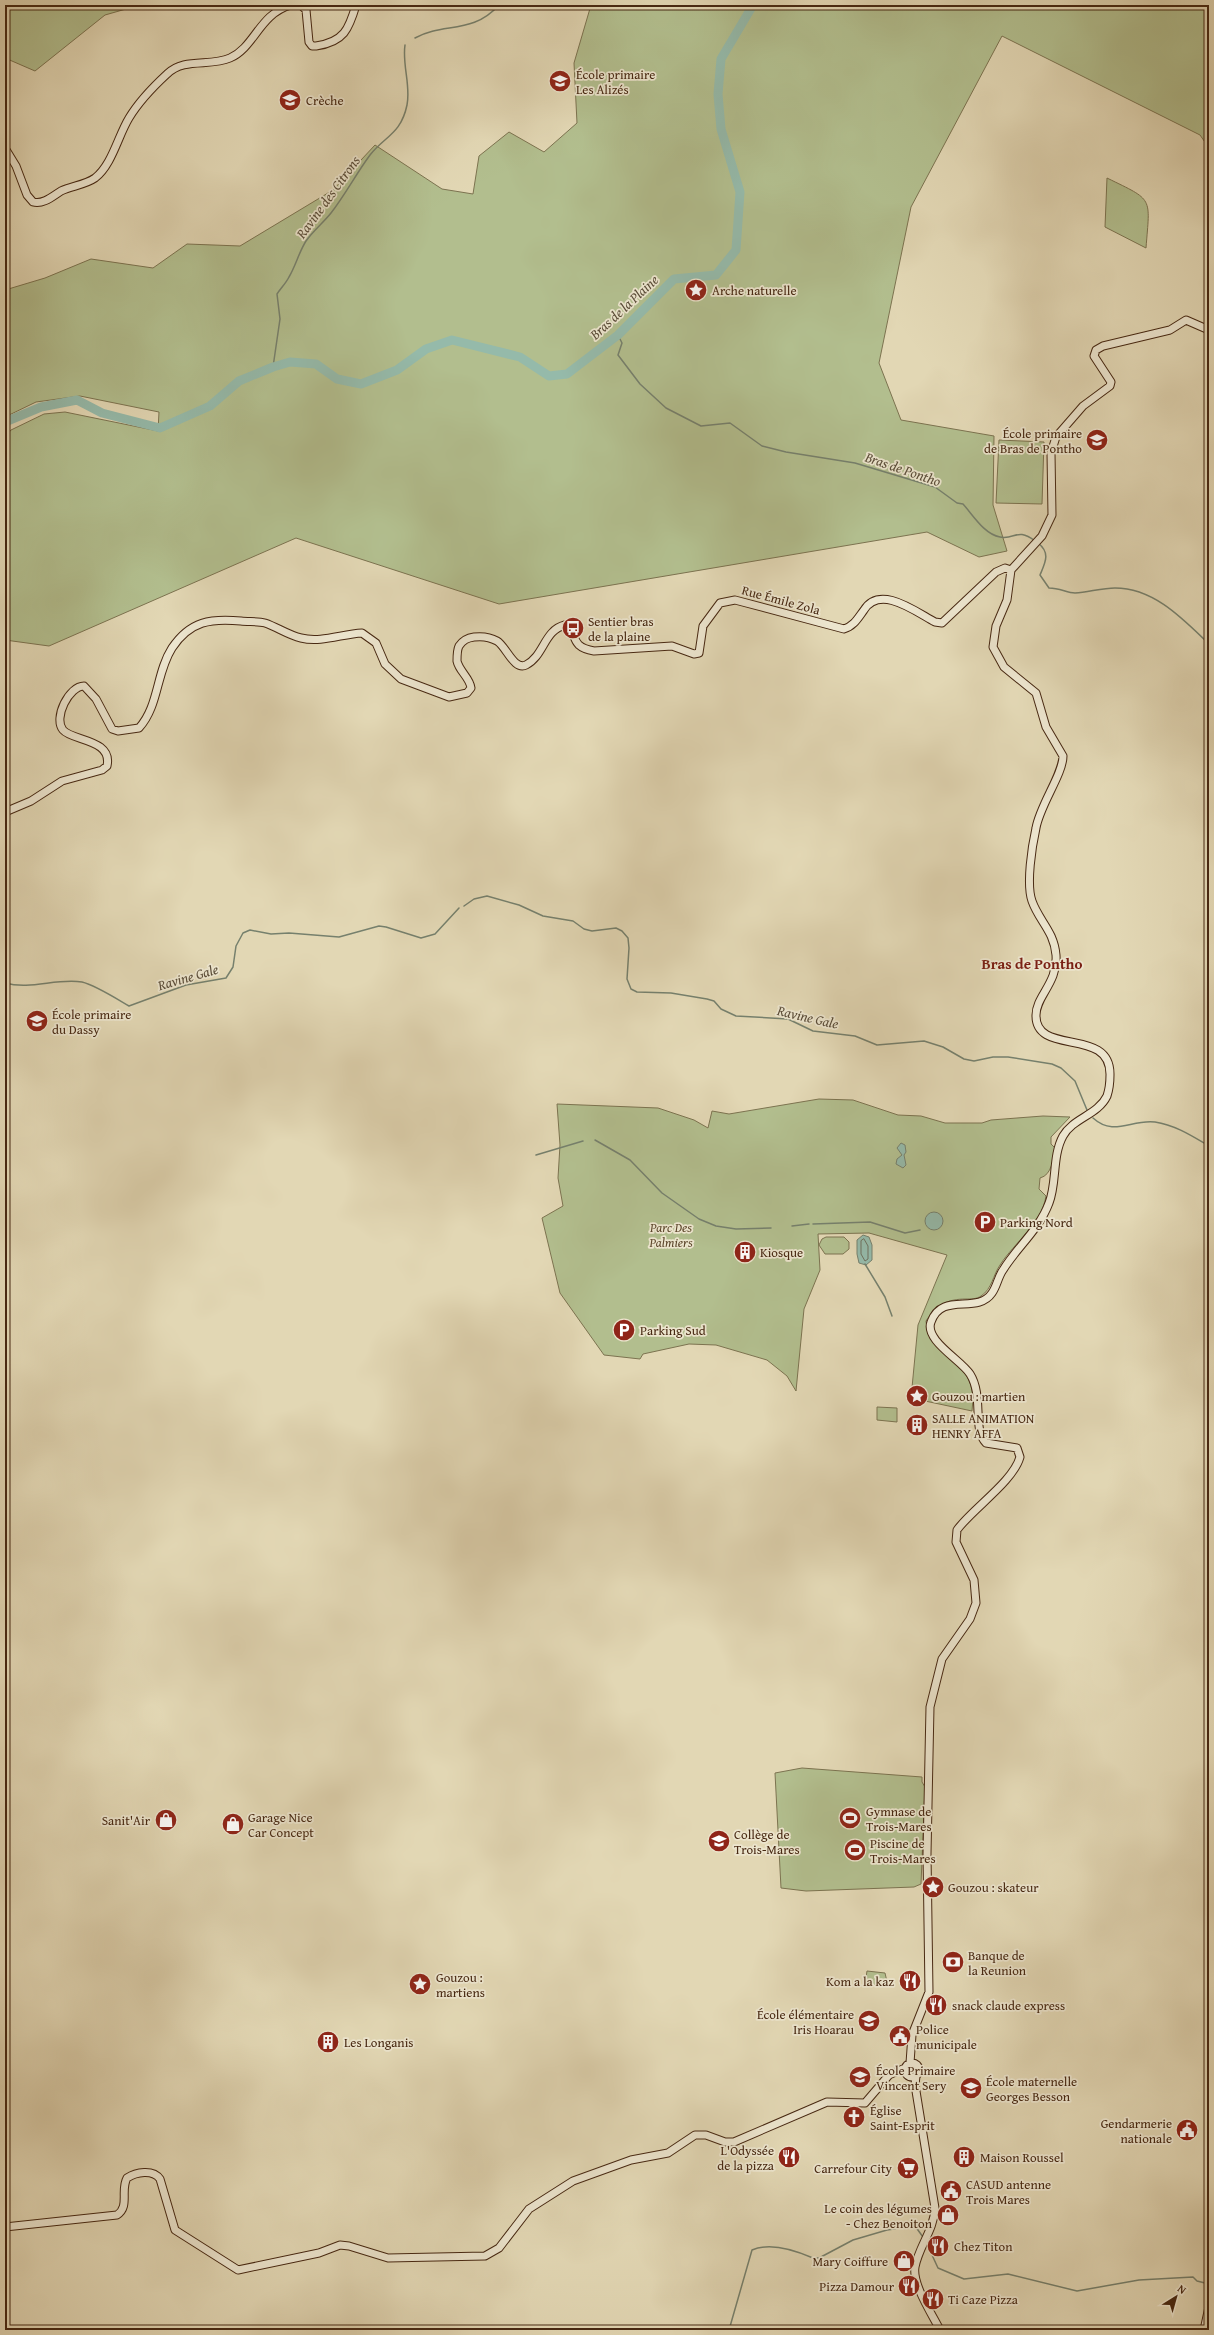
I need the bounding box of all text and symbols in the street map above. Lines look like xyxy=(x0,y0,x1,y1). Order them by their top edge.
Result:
place label: École primaire Les Alizés xyxy=(576,65,655,99)
school or university icon: École primaire Les Alizés xyxy=(547,68,573,94)
school or university icon: Crèche xyxy=(277,87,303,113)
place label: Crèche xyxy=(306,91,344,110)
water label: Ravine des Citrons xyxy=(291,152,365,243)
water label: Bras de la Plaine xyxy=(585,270,663,345)
place icon: Arche naturelle xyxy=(683,277,709,303)
place label: Arche naturelle xyxy=(712,281,797,300)
place label: École primaire de Bras de Pontho xyxy=(984,424,1082,458)
school or university icon: École primaire de Bras de Pontho xyxy=(1084,427,1110,453)
water label: Bras de Pontho xyxy=(862,446,944,491)
street label: Rue Émile Zola xyxy=(740,580,823,620)
place label: Sentier bras de la plaine xyxy=(588,612,654,646)
bus stop icon: Sentier bras de la plaine xyxy=(560,615,586,641)
district label: Bras de Pontho xyxy=(982,953,1082,974)
water label: Ravine Gale xyxy=(154,959,221,995)
water label: Ravine Gale xyxy=(774,1000,841,1034)
place label: École primaire du Dassy xyxy=(52,1005,131,1039)
school or university icon: École primaire du Dassy xyxy=(24,1008,50,1034)
parking icon: Parking Nord xyxy=(972,1209,998,1235)
place label: Parking Nord xyxy=(1000,1213,1073,1232)
park label: Parc Des Palmiers xyxy=(648,1218,693,1252)
building icon: Kiosque xyxy=(732,1239,758,1265)
place label: Kiosque xyxy=(760,1243,803,1262)
parking icon: Parking Sud xyxy=(611,1317,637,1343)
place label: Parking Sud xyxy=(640,1321,706,1340)
place icon: Gouzou : martien xyxy=(904,1383,930,1409)
place label: Gouzou : martien xyxy=(932,1387,1026,1406)
place label: SALLE ANIMATION HENRY AFFA xyxy=(932,1409,1035,1443)
building icon: SALLE ANIMATION HENRY AFFA xyxy=(904,1412,930,1438)
place label: Gymnase de Trois-Mares xyxy=(866,1802,932,1836)
sports icon: Gymnase de Trois-Mares xyxy=(837,1805,863,1831)
shop icon: Sanit'Air xyxy=(153,1807,179,1833)
place label: Garage Nice Car Concept xyxy=(248,1808,314,1842)
place label: Sanit'Air xyxy=(102,1811,151,1830)
shop icon: Garage Nice Car Concept xyxy=(220,1811,246,1837)
place label: Collège de Trois-Mares xyxy=(734,1825,800,1859)
school or university icon: Collège de Trois-Mares xyxy=(706,1828,732,1854)
place label: Piscine de Trois-Mares xyxy=(870,1834,936,1868)
sports icon: Piscine de Trois-Mares xyxy=(842,1837,868,1863)
place icon: Gouzou : skateur xyxy=(920,1874,946,1900)
place label: Gouzou : skateur xyxy=(948,1878,1039,1897)
place label: Banque de la Reunion xyxy=(968,1946,1027,1980)
bank icon: Banque de la Reunion xyxy=(940,1949,966,1975)
place label: Gouzou : martiens xyxy=(436,1968,485,2002)
restaurant icon: Kom a la kaz xyxy=(897,1968,923,1994)
place icon: Gouzou : martiens xyxy=(407,1971,433,1997)
place label: Kom a la kaz xyxy=(826,1972,894,1991)
restaurant icon: snack claude express xyxy=(923,1992,949,2018)
place label: snack claude express xyxy=(952,1996,1065,2015)
place label: École élémentaire Iris Hoarau xyxy=(757,2005,854,2039)
school or university icon: École élémentaire Iris Hoarau xyxy=(856,2008,882,2034)
place label: Police municipale xyxy=(916,2020,977,2054)
public building icon: Police municipale xyxy=(887,2023,913,2049)
building icon: Les Longanis xyxy=(315,2029,341,2055)
place label: Les Longanis xyxy=(344,2033,413,2052)
place label: École Primaire Vincent Sery xyxy=(876,2061,955,2095)
school or university icon: École Primaire Vincent Sery xyxy=(847,2064,873,2090)
place label: École maternelle Georges Besson xyxy=(986,2072,1077,2106)
school or university icon: École maternelle Georges Besson xyxy=(958,2075,984,2101)
place label: Église Saint-Esprit xyxy=(870,2101,935,2135)
church icon: Église Saint-Esprit xyxy=(841,2104,867,2130)
place label: Gendarmerie nationale xyxy=(1101,2114,1172,2148)
public building icon: Gendarmerie nationale xyxy=(1174,2117,1200,2143)
place label: L'Odyssée de la pizza xyxy=(717,2141,775,2175)
restaurant icon: L'Odyssée de la pizza xyxy=(776,2144,802,2170)
building icon: Maison Roussel xyxy=(951,2144,977,2170)
place label: Maison Roussel xyxy=(980,2148,1064,2167)
supermarket icon: Carrefour City xyxy=(895,2155,921,2181)
place label: Carrefour City xyxy=(814,2159,893,2178)
place label: CASUD antenne Trois Mares xyxy=(966,2175,1051,2209)
public building icon: CASUD antenne Trois Mares xyxy=(938,2178,964,2204)
place label: Le coin des légumes - Chez Benoiton xyxy=(824,2199,933,2233)
shop icon: Le coin des légumes - Chez Benoiton xyxy=(935,2202,961,2228)
restaurant icon: Chez Titon xyxy=(925,2233,951,2259)
place label: Chez Titon xyxy=(954,2237,1013,2256)
shop icon: Mary Coiffure xyxy=(891,2248,917,2274)
place label: Mary Coiffure xyxy=(813,2252,888,2271)
restaurant icon: Pizza Damour xyxy=(896,2273,922,2299)
place label: Pizza Damour xyxy=(819,2277,895,2296)
north arrow xyxy=(1156,2277,1196,2317)
text: N xyxy=(1174,2280,1190,2298)
restaurant icon: Ti Caze Pizza xyxy=(920,2286,946,2312)
place label: Ti Caze Pizza xyxy=(948,2290,1019,2309)

